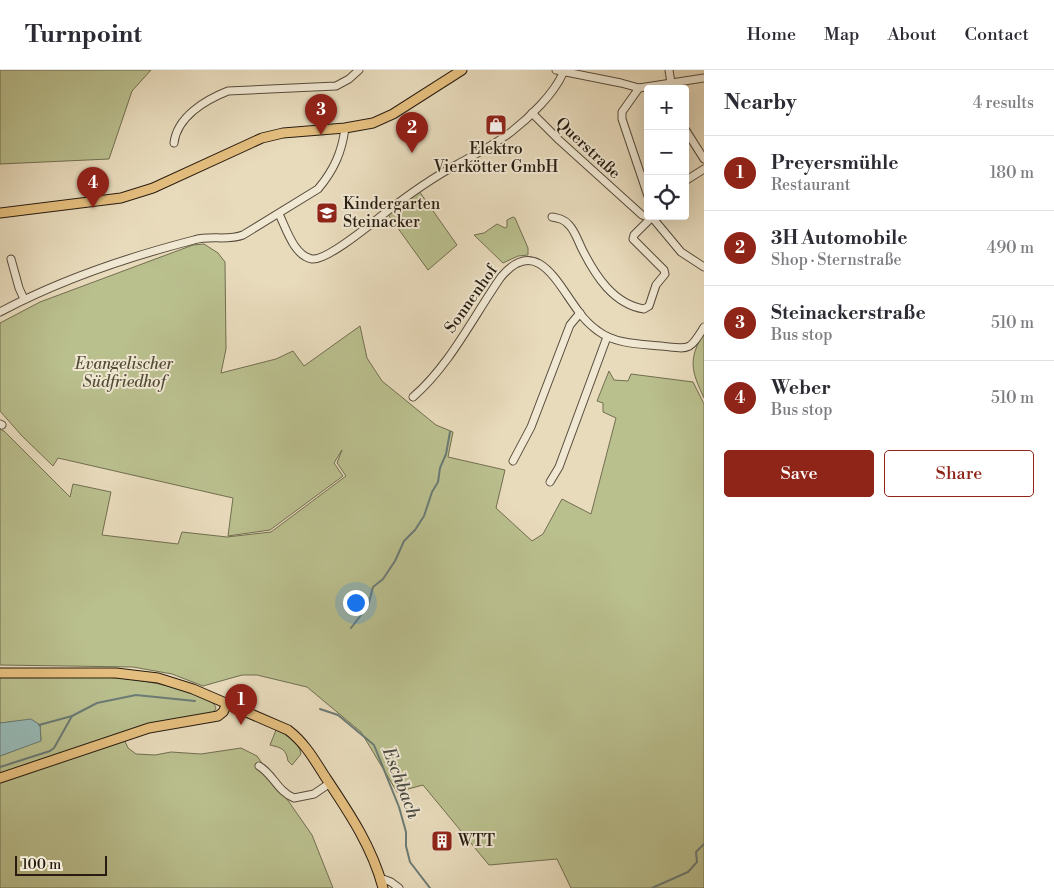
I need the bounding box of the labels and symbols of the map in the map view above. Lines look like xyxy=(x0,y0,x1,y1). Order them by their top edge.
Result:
pin: 3 xyxy=(305,94,337,135)
pin: 2 xyxy=(396,112,428,153)
shop icon: Elektro Vierkötter GmbH xyxy=(484,113,508,137)
street label: Querstraße xyxy=(551,113,625,183)
place label: Elektro Vierkötter GmbH xyxy=(433,139,559,177)
pin: 4 xyxy=(77,167,109,208)
place label: Kindergarten Steinacker xyxy=(343,194,441,232)
school or university icon: Kindergarten Steinacker xyxy=(315,201,339,225)
street label: Sonnenhof xyxy=(440,260,503,337)
park label: Evangelischer Südfriedhof xyxy=(74,354,174,392)
your location xyxy=(343,590,369,616)
pin: 1 xyxy=(225,684,257,725)
water label: Eschbach xyxy=(377,743,425,823)
building icon: WTT xyxy=(430,829,454,853)
place label: WTT xyxy=(457,831,495,851)
scale bar xyxy=(15,853,108,876)

